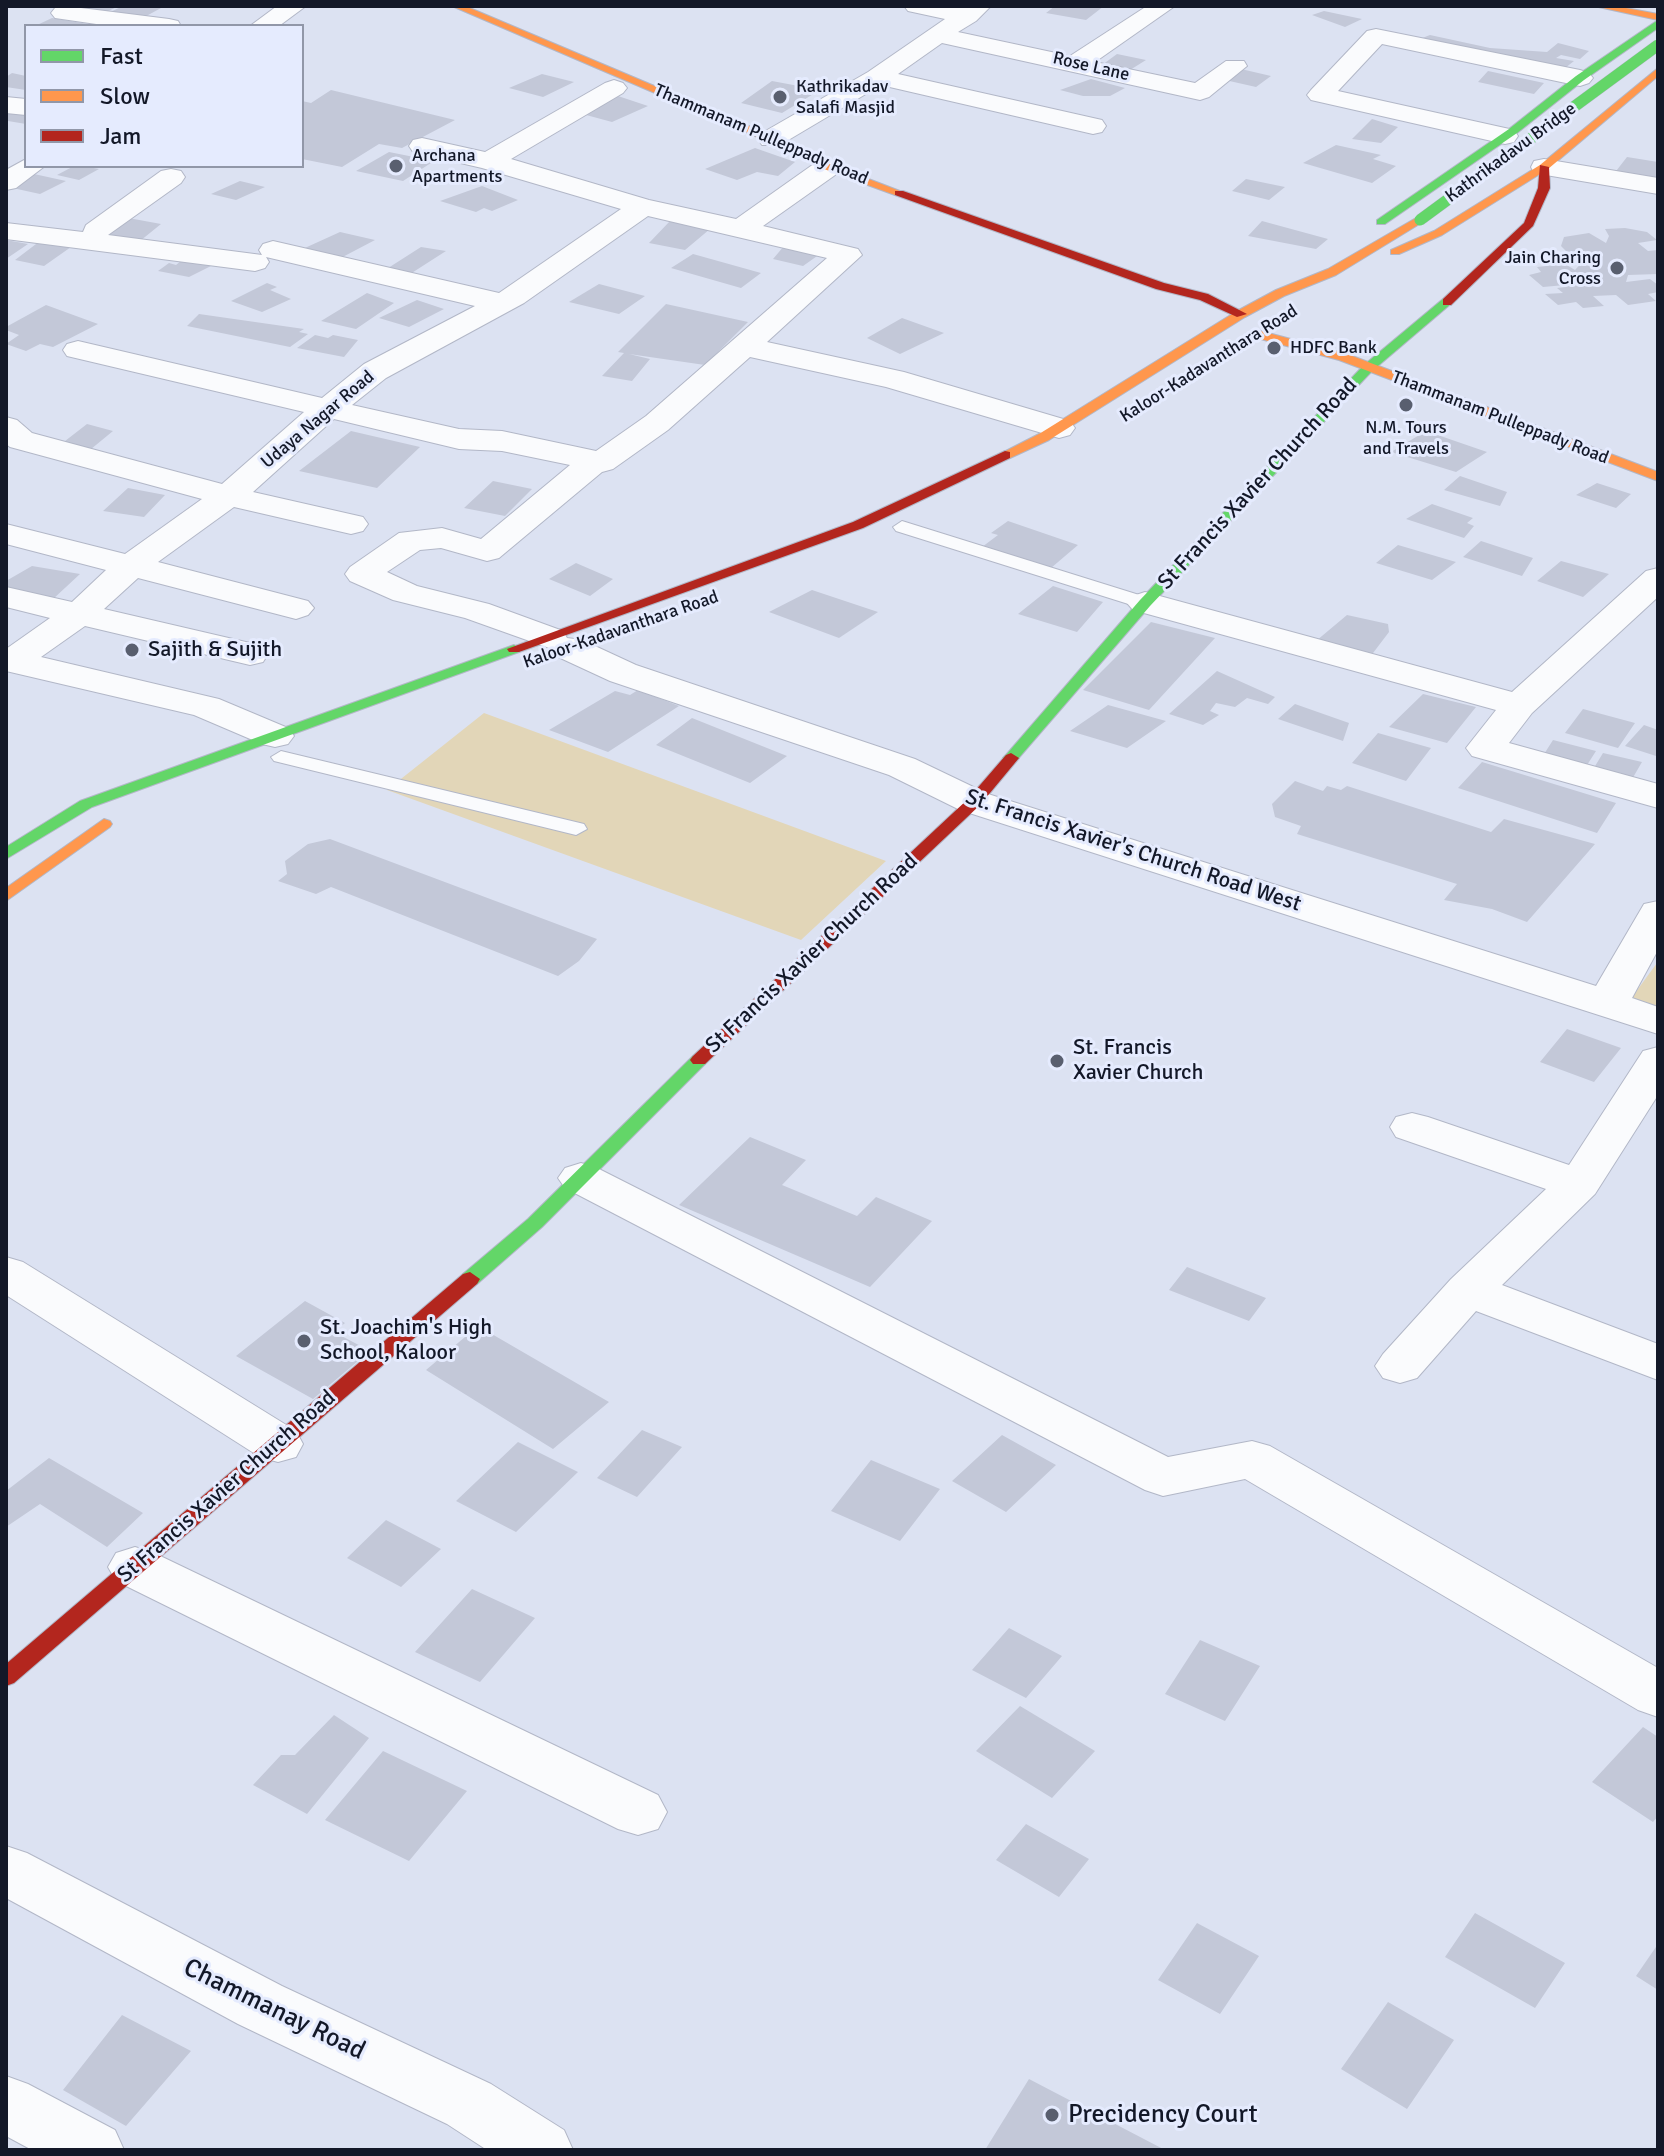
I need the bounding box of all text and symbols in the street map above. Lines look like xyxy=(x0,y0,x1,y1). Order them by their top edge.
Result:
legend xyxy=(24,24,304,168)
text: Fast xyxy=(100,41,143,71)
street label: Rose Lane xyxy=(1051,48,1131,86)
place label: Kathrikadav Salafi Masjid xyxy=(796,76,895,118)
street label: Thammanam Pulleppady Road xyxy=(651,80,871,190)
text: Slow xyxy=(100,81,150,111)
marker: Kathrikadav Salafi Masjid xyxy=(771,88,789,106)
street label: Kathrikadavu Bridge xyxy=(1441,98,1581,208)
text: Jam xyxy=(100,121,141,151)
place label: Archana Apartments xyxy=(412,145,502,188)
marker: Archana Apartments xyxy=(387,157,405,175)
place label: Jain Charing Cross xyxy=(1505,247,1601,290)
marker: Jain Charing Cross xyxy=(1608,259,1626,277)
street label: Kaloor-Kadavanthara Road xyxy=(1116,300,1302,428)
place label: HDFC Bank xyxy=(1290,337,1377,359)
marker: HDFC Bank xyxy=(1265,339,1283,357)
street label: Udaya Nagar Road xyxy=(257,366,379,474)
street label: Thammanam Pulleppady Road xyxy=(1389,367,1611,469)
street label: St Francis Xavier Church Road xyxy=(1153,373,1363,595)
marker: N.M. Tours and Travels xyxy=(1397,396,1415,414)
place label: N.M. Tours and Travels xyxy=(1363,417,1449,460)
street label: Kaloor-Kadavanthara Road xyxy=(520,586,722,674)
place label: Sajith & Sujith xyxy=(148,637,282,663)
marker: Sajith & Sujith xyxy=(123,641,141,659)
street label: St. Francis Xavier's Church Road West xyxy=(962,784,1304,918)
street label: St Francis Xavier Church Road xyxy=(701,849,923,1059)
place label: St. Francis Xavier Church xyxy=(1073,1035,1203,1086)
marker: St. Francis Xavier Church xyxy=(1048,1052,1066,1070)
place label: St. Joachim's High School, Kaloor xyxy=(320,1315,492,1366)
marker: St. Joachim's High School, Kaloor xyxy=(295,1332,313,1350)
street label: St Francis Xavier Church Road xyxy=(113,1385,341,1589)
street label: Chammanay Road xyxy=(178,1953,370,2067)
place label: Precidency Court xyxy=(1068,2099,1258,2131)
marker: Precidency Court xyxy=(1043,2106,1061,2124)

